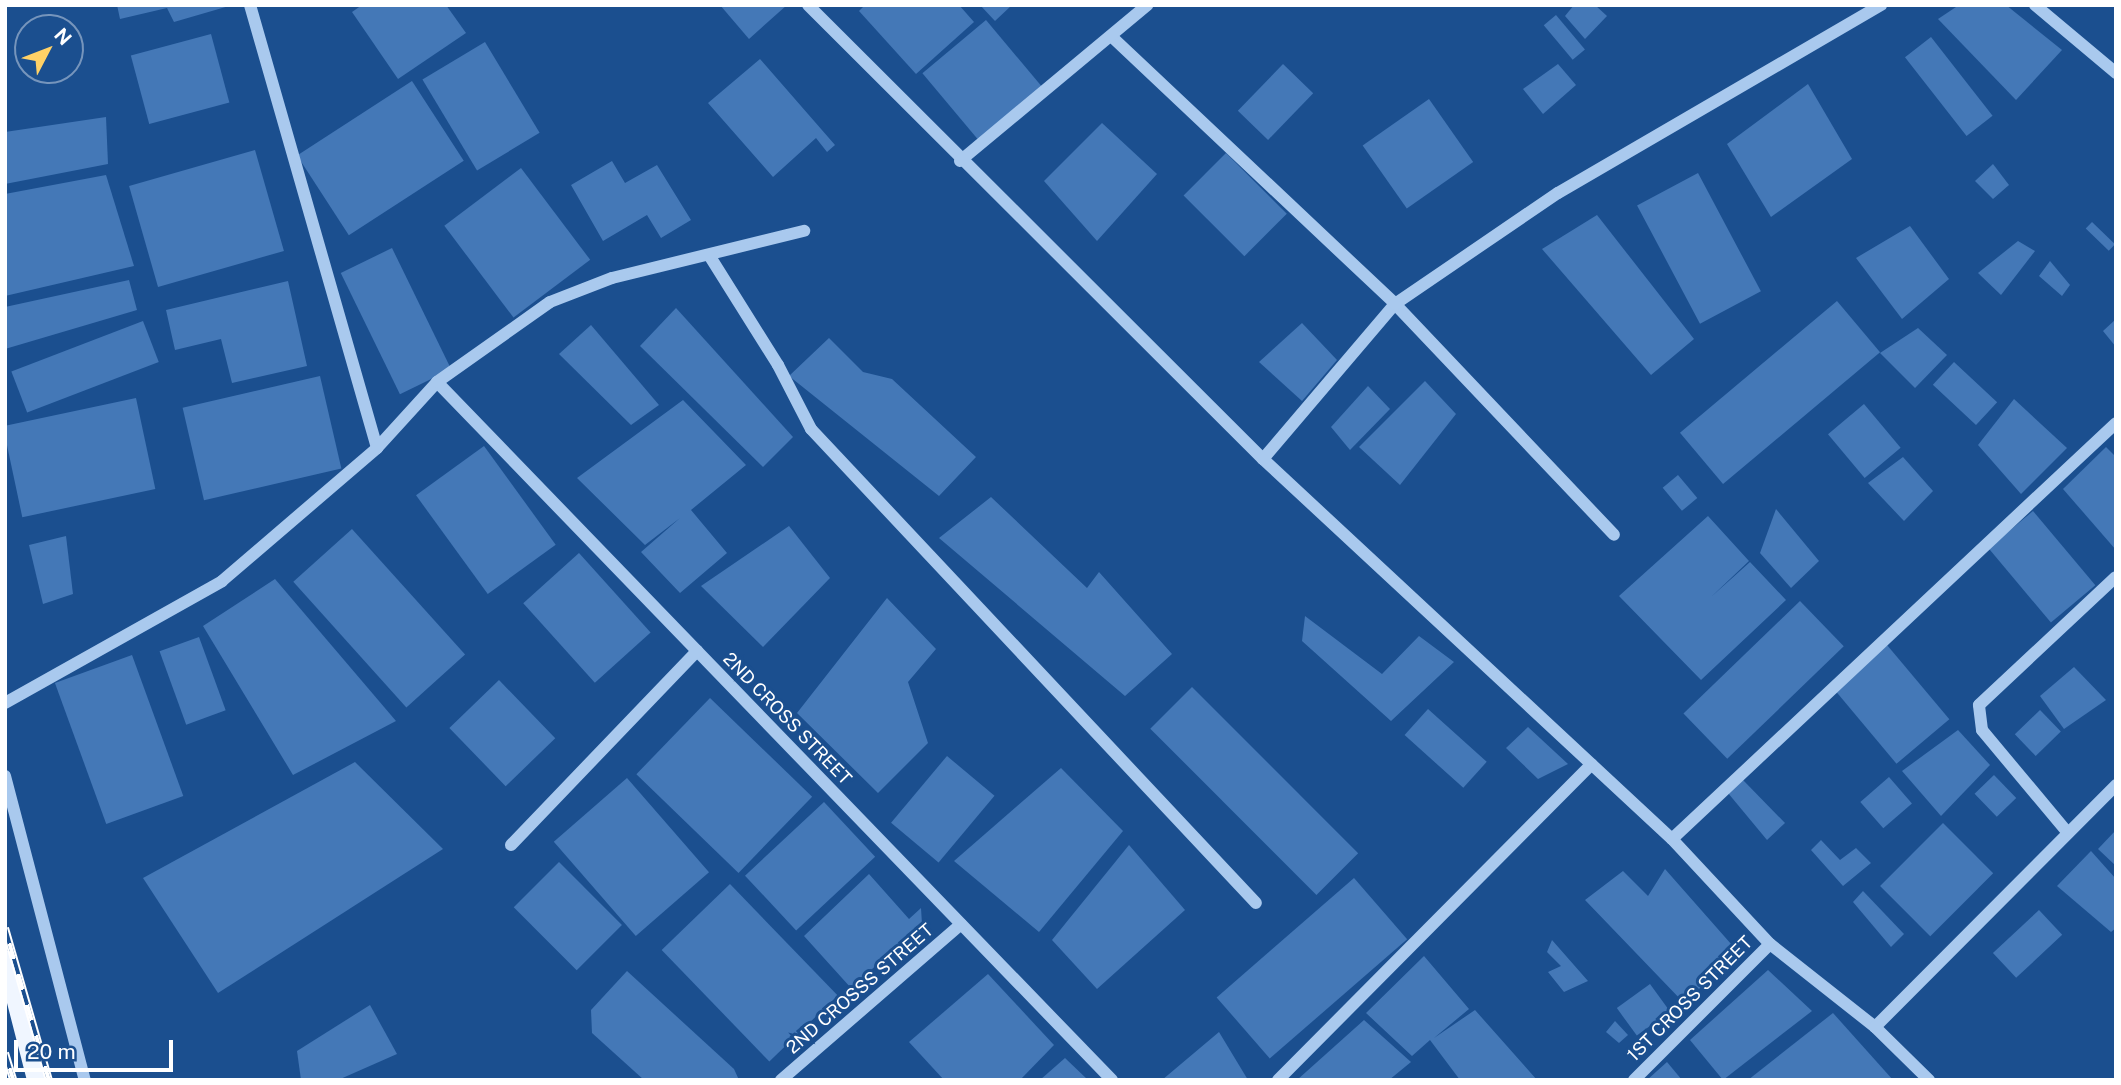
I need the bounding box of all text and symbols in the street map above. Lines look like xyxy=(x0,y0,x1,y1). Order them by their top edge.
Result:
north arrow xyxy=(14,14,84,84)
text: N xyxy=(50,23,76,49)
street label: 2ND CROSS STREET xyxy=(718,648,856,790)
street label: 2ND CROSSS STREET xyxy=(782,919,938,1059)
street label: 1ST CROSS STREET xyxy=(1623,932,1757,1066)
scale bar xyxy=(18,1026,177,1070)
text: 20 m xyxy=(27,1039,76,1064)

